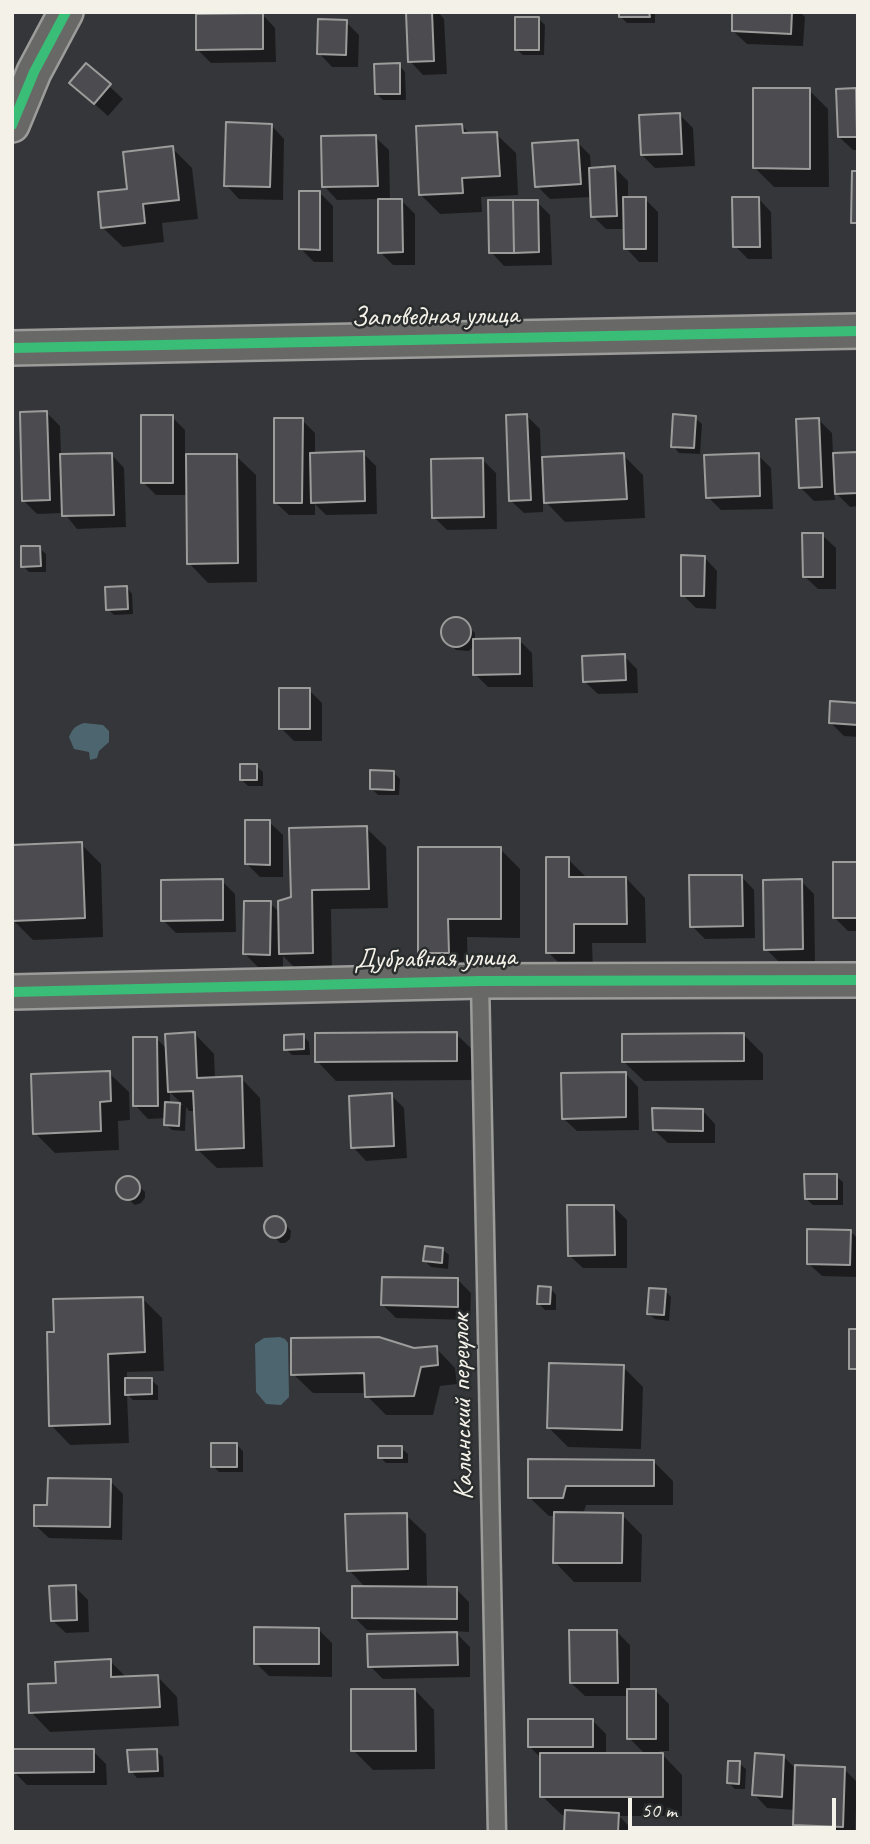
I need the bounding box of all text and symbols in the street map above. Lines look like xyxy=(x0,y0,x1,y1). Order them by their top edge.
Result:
street label: Заповедная улица xyxy=(351,299,519,335)
street label: Дубравная улица xyxy=(353,941,517,977)
street label: Калинский переулок xyxy=(445,1314,481,1500)
scale bar xyxy=(632,1784,840,1828)
text: 50 m xyxy=(641,1797,677,1823)

